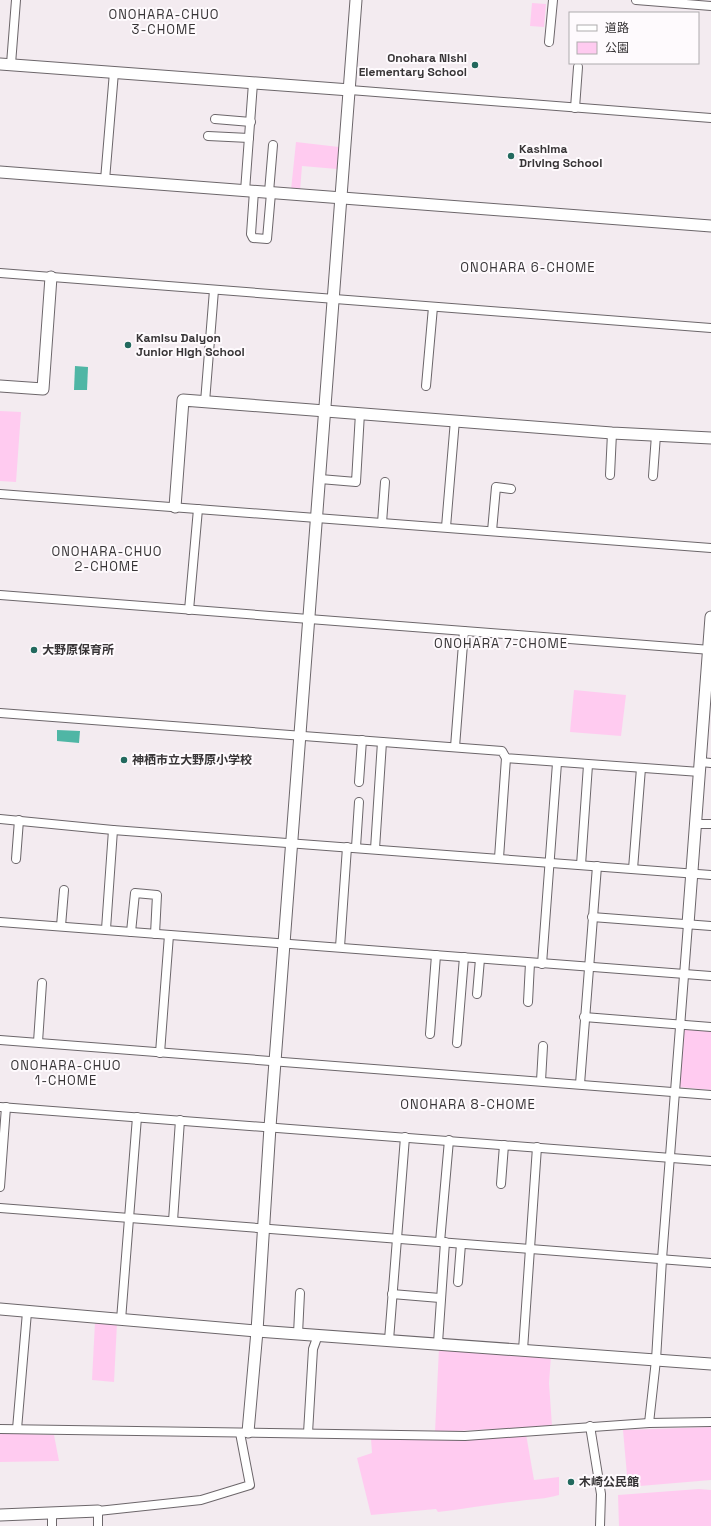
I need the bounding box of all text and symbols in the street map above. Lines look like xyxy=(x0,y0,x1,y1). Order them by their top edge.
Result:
district label: ONOHARA-CHUO 3-CHOME xyxy=(108,6,220,38)
legend xyxy=(569,12,699,64)
text: 道路 xyxy=(605,20,629,36)
text: 公園 xyxy=(605,40,629,56)
place label: Onohara Nishi Elementary School xyxy=(359,50,467,80)
marker: Onohara Nishi Elementary School xyxy=(470,60,480,70)
place label: Kashima Driving School xyxy=(519,141,602,171)
marker: Kashima Driving School xyxy=(506,151,516,161)
district label: ONOHARA 6-CHOME xyxy=(460,259,596,276)
place label: Kamisu Daiyon Junior High School xyxy=(136,330,245,360)
marker: Kamisu Daiyon Junior High School xyxy=(123,340,133,350)
district label: ONOHARA-CHUO 2-CHOME xyxy=(51,543,163,575)
district label: ONOHARA 7-CHOME xyxy=(434,635,568,652)
place label: 大野原保育所 xyxy=(42,642,114,658)
marker: 大野原保育所 xyxy=(29,645,39,655)
place label: 神栖市立大野原小学校 xyxy=(132,752,252,768)
marker: 神栖市立大野原小学校 xyxy=(119,755,129,765)
district label: ONOHARA-CHUO 1-CHOME xyxy=(10,1057,122,1089)
district label: ONOHARA 8-CHOME xyxy=(400,1096,536,1113)
place label: 木崎公民館 xyxy=(579,1474,639,1490)
marker: 木崎公民館 xyxy=(566,1477,576,1487)

